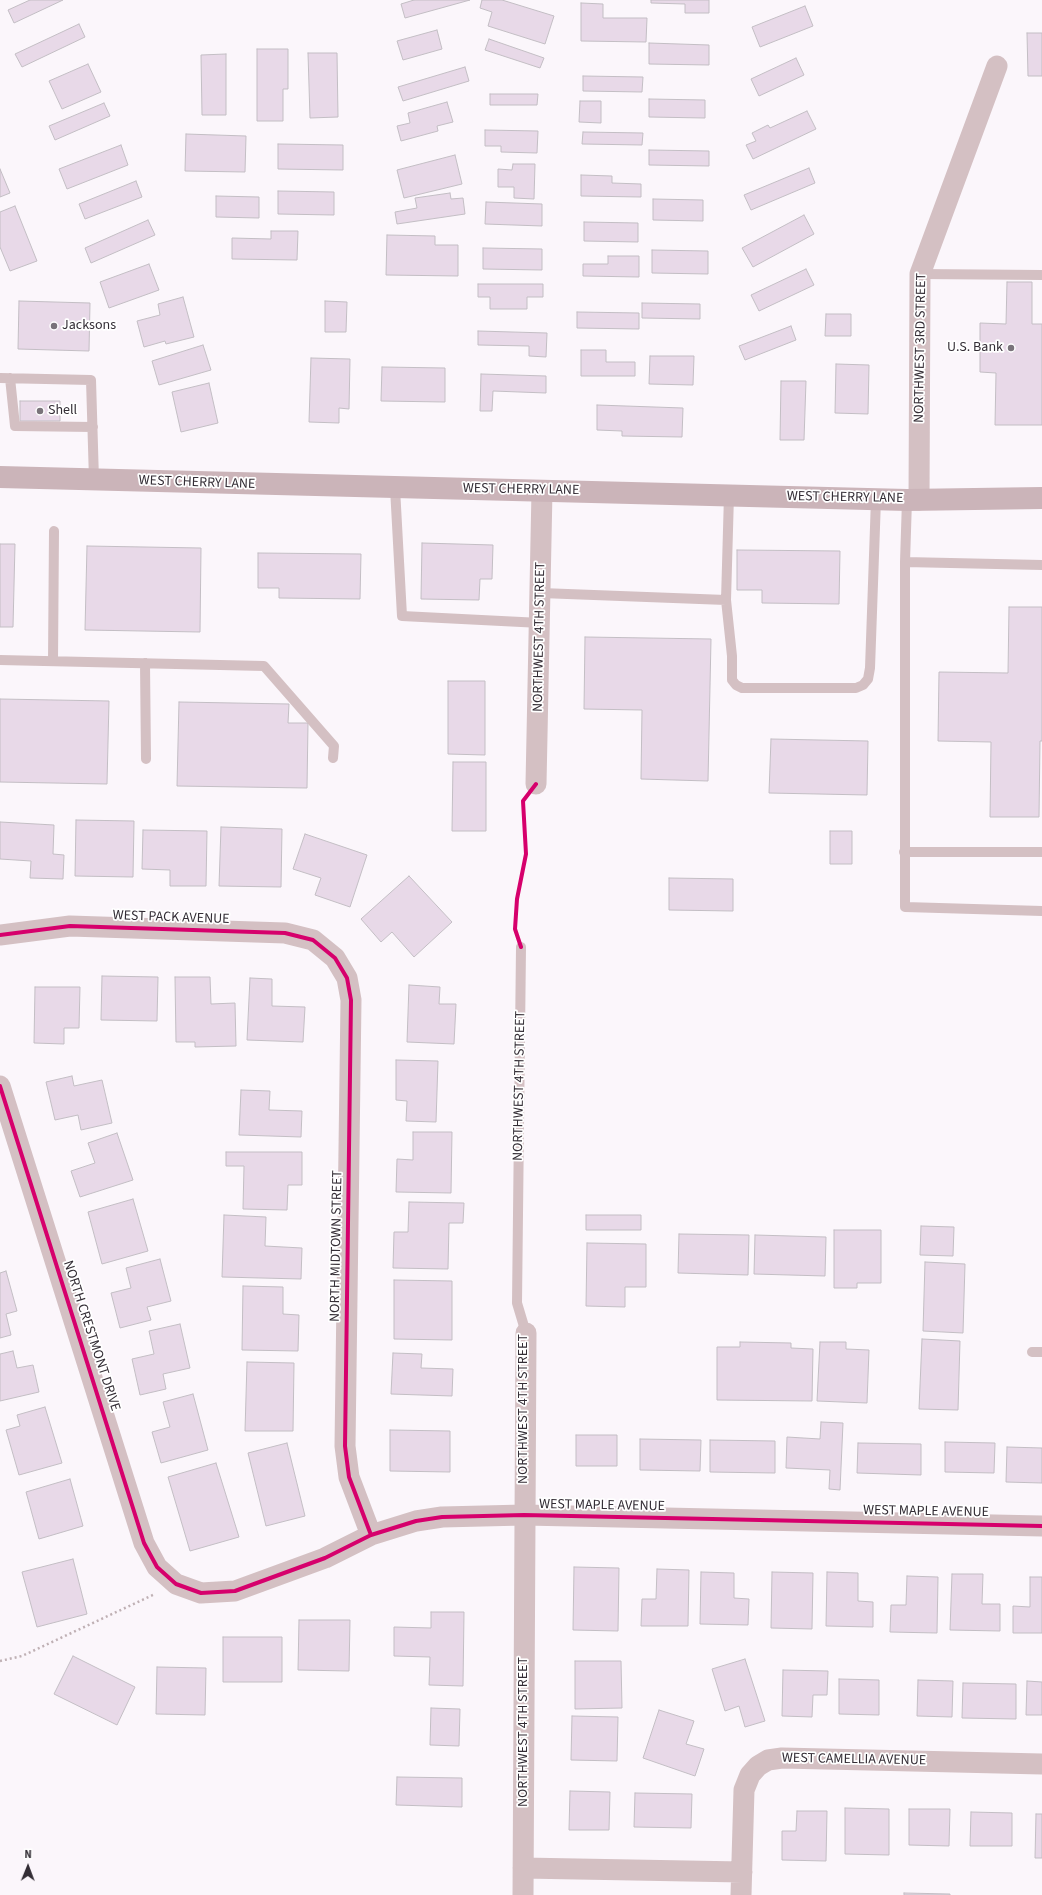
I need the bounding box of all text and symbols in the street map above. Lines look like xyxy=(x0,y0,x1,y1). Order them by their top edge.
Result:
street label: NORTHWEST 3RD STREET xyxy=(911,273,931,423)
place label: Jacksons xyxy=(62,318,116,334)
marker: Jacksons xyxy=(49,321,59,331)
place label: U.S. Bank xyxy=(947,340,1003,356)
marker: U.S. Bank xyxy=(1006,343,1016,353)
place label: Shell xyxy=(48,403,77,419)
marker: Shell xyxy=(35,406,45,416)
street label: WEST CHERRY LANE xyxy=(138,473,256,493)
street label: WEST CHERRY LANE xyxy=(463,481,579,499)
street label: WEST CHERRY LANE xyxy=(787,489,903,507)
street label: NORTHWEST 4TH STREET xyxy=(530,562,550,712)
street label: WEST PACK AVENUE xyxy=(112,908,230,928)
street label: NORTHWEST 4TH STREET xyxy=(510,1011,530,1161)
street label: NORTH MIDTOWN STREET xyxy=(327,1170,347,1322)
street label: NORTH CRESTMONT DRIVE xyxy=(59,1259,123,1413)
street label: NORTHWEST 4TH STREET xyxy=(516,1334,532,1484)
street label: WEST MAPLE AVENUE xyxy=(539,1497,665,1515)
street label: WEST MAPLE AVENUE xyxy=(863,1503,989,1521)
street label: NORTHWEST 4TH STREET xyxy=(516,1657,532,1807)
street label: WEST CAMELLIA AVENUE xyxy=(782,1750,926,1770)
north arrow xyxy=(8,1847,48,1887)
text: N xyxy=(24,1847,32,1862)

